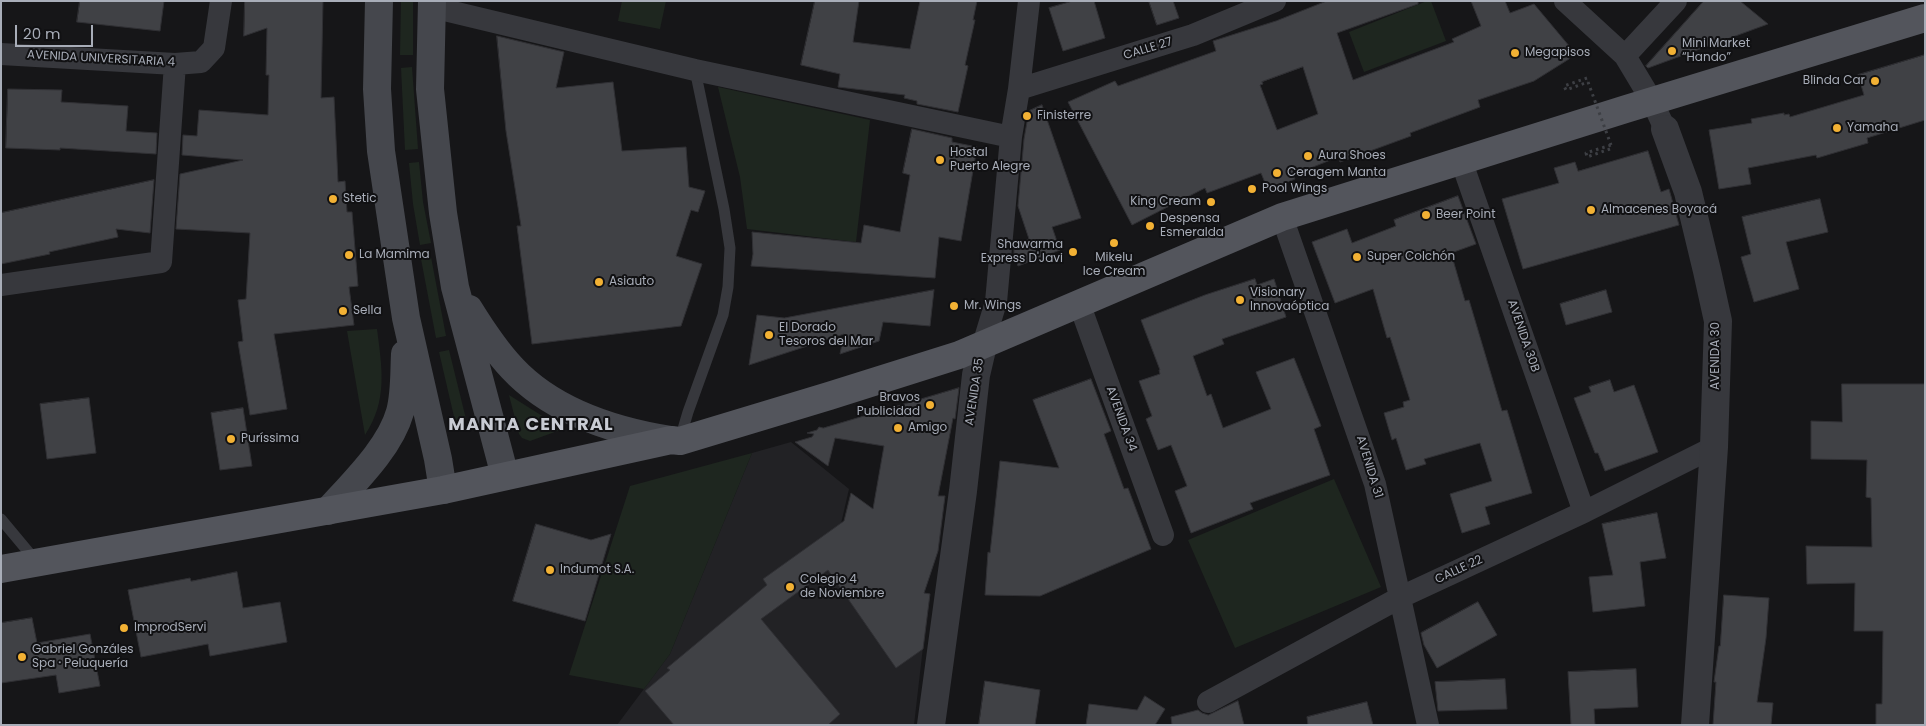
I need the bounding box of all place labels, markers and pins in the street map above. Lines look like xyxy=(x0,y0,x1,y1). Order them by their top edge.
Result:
place label: Mini Market “Hando” xyxy=(1682,37,1750,65)
marker: Mini Market “Hando” xyxy=(1666,45,1678,57)
place label: Megapisos xyxy=(1525,46,1590,60)
marker: Megapisos xyxy=(1509,47,1521,59)
place label: Blinda Car xyxy=(1803,74,1865,88)
marker: Blinda Car xyxy=(1869,75,1881,87)
place label: Finisterre xyxy=(1037,109,1091,123)
marker: Finisterre xyxy=(1021,110,1033,122)
place label: Yamaha xyxy=(1847,121,1898,135)
marker: Yamaha xyxy=(1831,122,1843,134)
place label: Hostal Puerto Alegre xyxy=(950,146,1030,174)
place label: Aura Shoes xyxy=(1318,149,1386,163)
marker: Aura Shoes xyxy=(1302,150,1314,162)
marker: Hostal Puerto Alegre xyxy=(934,154,946,166)
place label: Ceragem Manta xyxy=(1287,166,1386,180)
marker: Ceragem Manta xyxy=(1271,167,1283,179)
place label: Pool Wings xyxy=(1262,182,1327,196)
marker: Pool Wings xyxy=(1246,183,1258,195)
place label: Stetic xyxy=(343,192,376,206)
marker: Stetic xyxy=(327,193,339,205)
place label: King Cream xyxy=(1130,195,1201,209)
marker: King Cream xyxy=(1205,196,1217,208)
place label: Almacenes Boyacá xyxy=(1601,203,1717,217)
marker: Almacenes Boyacá xyxy=(1585,204,1597,216)
place label: Beer Point xyxy=(1436,208,1496,222)
marker: Beer Point xyxy=(1420,209,1432,221)
place label: Despensa Esmeralda xyxy=(1160,212,1224,240)
marker: Despensa Esmeralda xyxy=(1144,220,1156,232)
marker: Mikelu Ice Cream xyxy=(1108,237,1120,249)
place label: Shawarma Express D'Javi xyxy=(981,238,1063,266)
marker: Shawarma Express D'Javi xyxy=(1067,246,1079,258)
place label: La Mamima xyxy=(359,248,430,262)
marker: La Mamima xyxy=(343,249,355,261)
place label: Super Colchón xyxy=(1367,250,1455,264)
place label: Mikelu Ice Cream xyxy=(1083,251,1145,279)
marker: Super Colchón xyxy=(1351,251,1363,263)
place label: Asiauto xyxy=(609,275,654,289)
marker: Asiauto xyxy=(593,276,605,288)
place label: Visionary Innovaóptica xyxy=(1250,286,1329,314)
marker: Visionary Innovaóptica xyxy=(1234,294,1246,306)
place label: Mr. Wings xyxy=(964,299,1021,313)
marker: Mr. Wings xyxy=(948,300,960,312)
place label: Sella xyxy=(353,304,381,318)
marker: Sella xyxy=(337,305,349,317)
place label: El Dorado Tesoros del Mar xyxy=(779,321,873,349)
marker: El Dorado Tesoros del Mar xyxy=(763,329,775,341)
place label: Bravos Publicidad xyxy=(857,391,920,419)
marker: Bravos Publicidad xyxy=(924,399,936,411)
place label: Amigo xyxy=(908,421,947,435)
marker: Amigo xyxy=(892,422,904,434)
place label: Puríssima xyxy=(241,432,299,446)
marker: Puríssima xyxy=(225,433,237,445)
place label: Indumot S.A. xyxy=(560,563,634,577)
marker: Indumot S.A. xyxy=(544,564,556,576)
place label: Colegio 4 de Noviembre xyxy=(800,573,884,601)
marker: Colegio 4 de Noviembre xyxy=(784,581,796,593)
place label: ImprodServi xyxy=(134,621,206,635)
marker: ImprodServi xyxy=(118,622,130,634)
place label: Gabriel Gonzáles Spa · Peluquería xyxy=(32,643,134,671)
marker: Gabriel Gonzáles Spa · Peluquería xyxy=(16,651,28,663)

